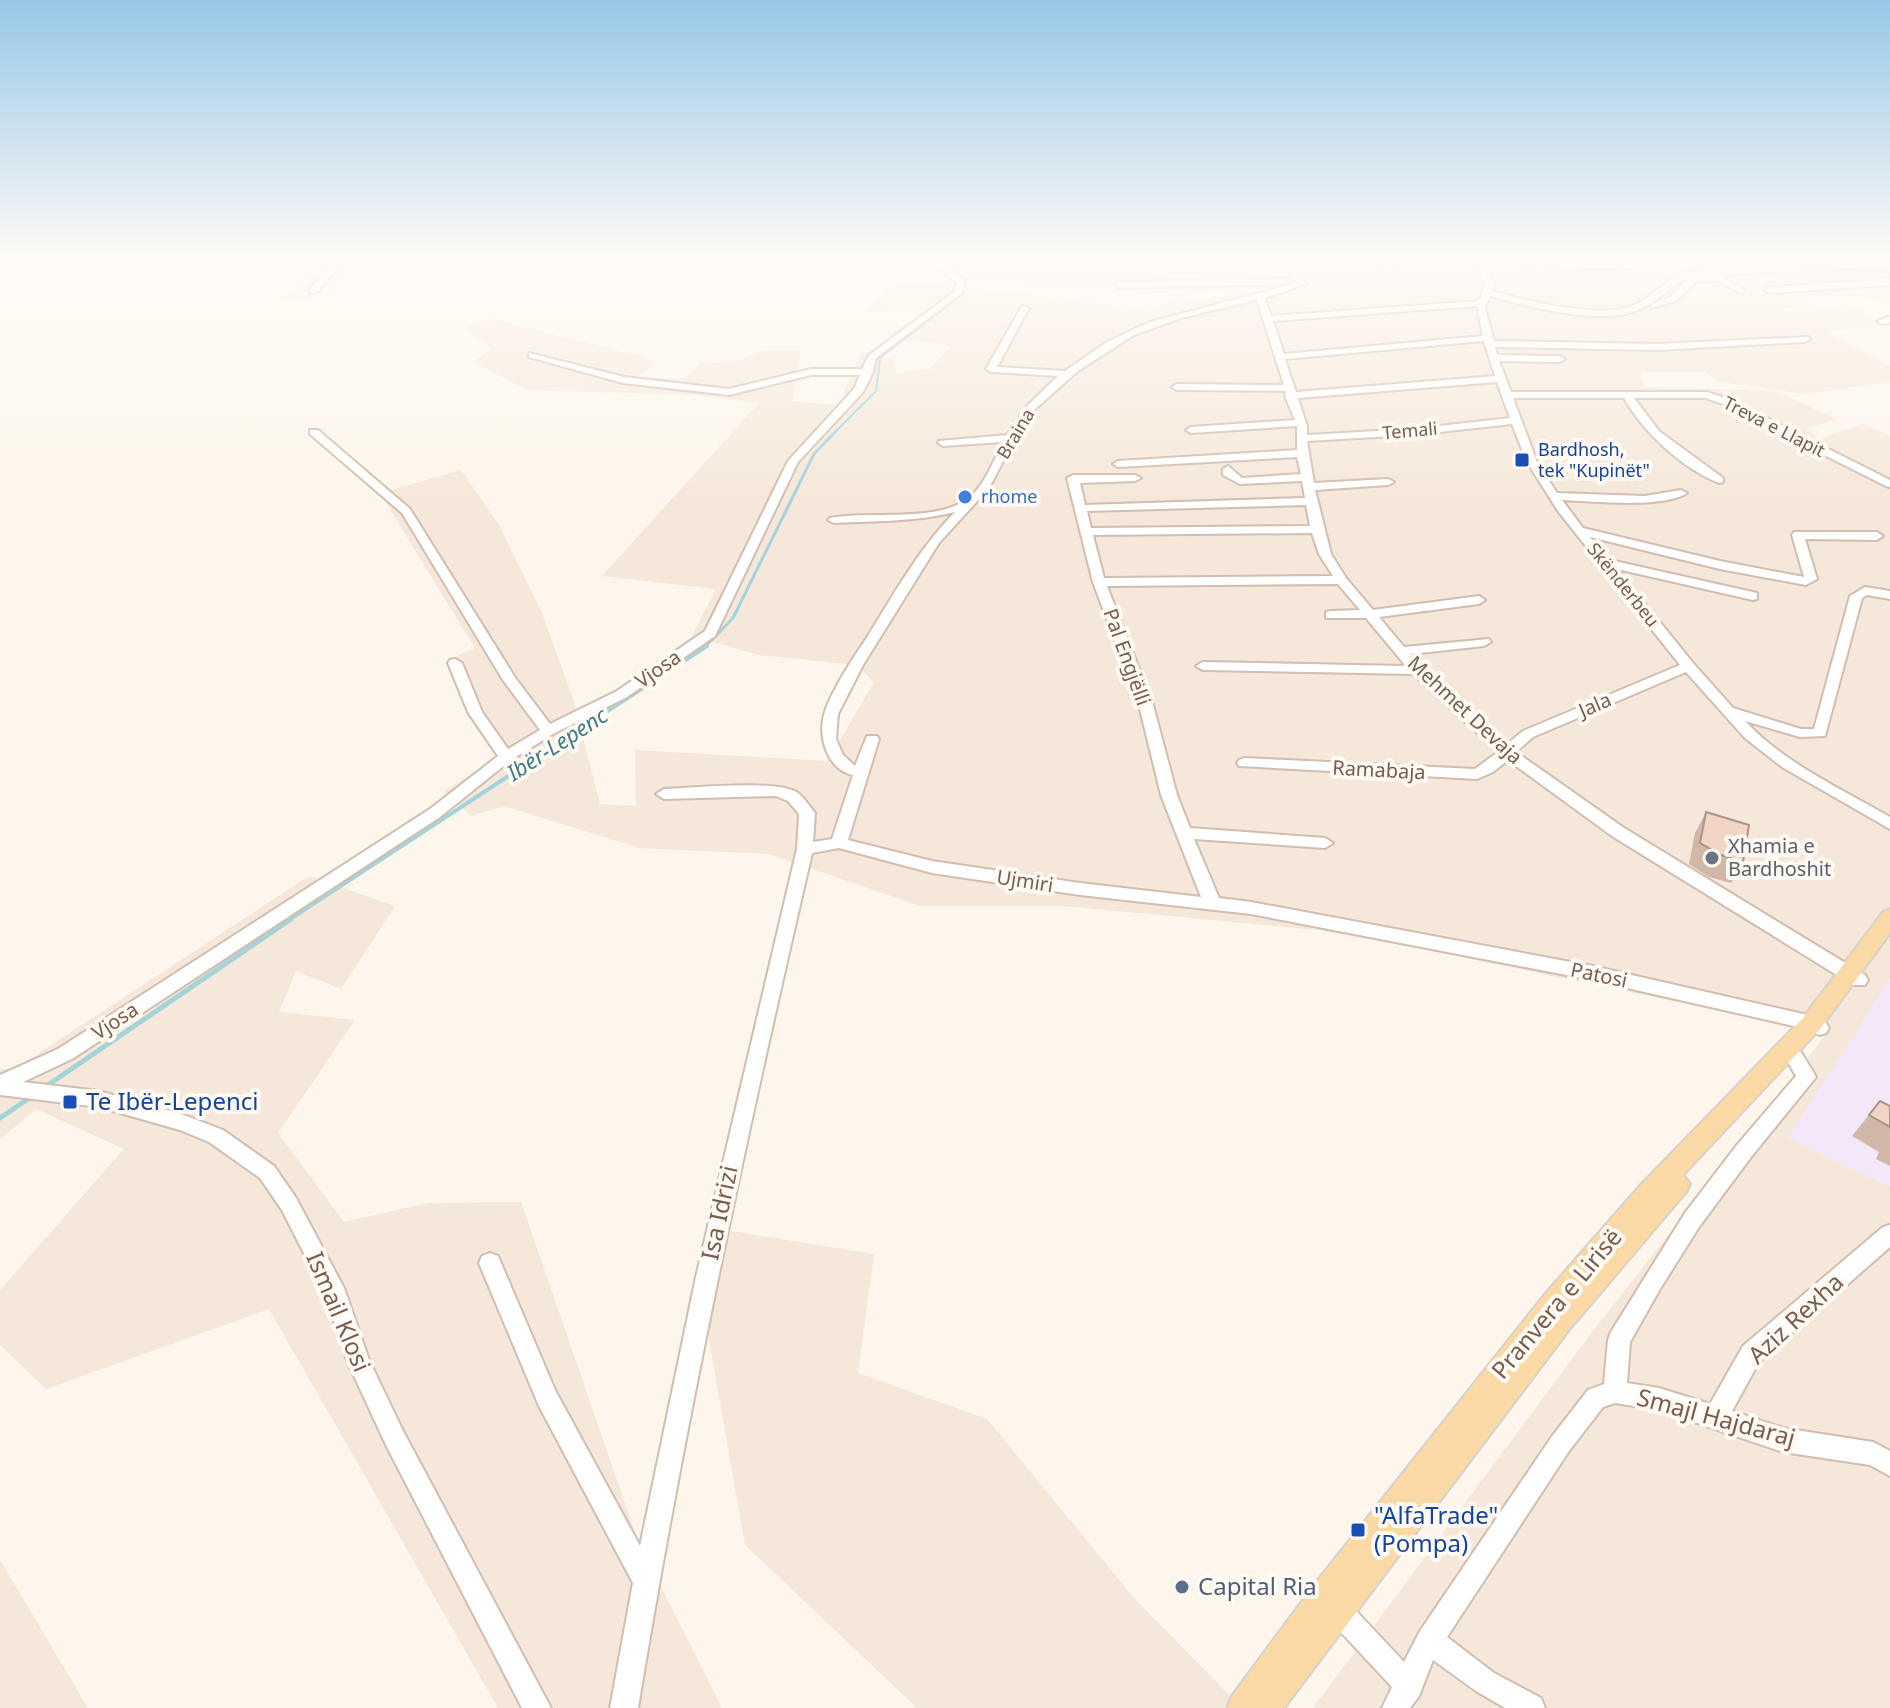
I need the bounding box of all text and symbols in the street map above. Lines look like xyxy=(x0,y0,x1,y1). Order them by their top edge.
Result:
street label: Treva e Llapit xyxy=(1719,390,1830,462)
street label: Braina xyxy=(991,404,1040,463)
street label: Temali xyxy=(1381,416,1438,444)
place label: Bardhosh, tek "Kupinët" xyxy=(1538,437,1650,482)
marker: Bardhosh, tek "Kupinët" xyxy=(1513,451,1531,469)
place label: rhome xyxy=(981,484,1037,508)
marker: rhome xyxy=(956,488,974,506)
street label: Skënderbeu xyxy=(1582,537,1665,631)
street label: Pal Engjëlli xyxy=(1097,605,1157,709)
street label: Vjosa xyxy=(629,643,686,694)
street label: Mehmet Devaja xyxy=(1402,649,1528,770)
street label: Jala xyxy=(1572,686,1615,724)
water label: Ibër-Lepenc xyxy=(499,699,613,787)
street label: Ramabaja xyxy=(1332,754,1426,785)
place label: Xhamia e Bardhoshit xyxy=(1728,832,1831,882)
marker: Xhamia e Bardhoshit xyxy=(1703,849,1721,867)
street label: Ujmiri xyxy=(995,863,1055,898)
street label: Patosi xyxy=(1568,955,1630,994)
street label: Vjosa xyxy=(86,996,143,1046)
place label: Te Ibër-Lepenci xyxy=(86,1084,258,1117)
marker: Te Ibër-Lepenci xyxy=(61,1093,79,1111)
street label: Isa Idrizi xyxy=(692,1162,745,1263)
street label: Pranvera e Lirisë xyxy=(1483,1221,1629,1385)
street label: Ismail Klosi xyxy=(299,1246,379,1377)
street label: Aziz Rexha xyxy=(1740,1265,1850,1371)
street label: Smajl Hajdaraj xyxy=(1634,1380,1799,1454)
place label: "AlfaTrade" (Pompa) xyxy=(1374,1498,1498,1559)
marker: "AlfaTrade" (Pompa) xyxy=(1349,1521,1367,1539)
place label: Capital Ria xyxy=(1198,1569,1317,1602)
marker: Capital Ria xyxy=(1173,1578,1191,1596)

